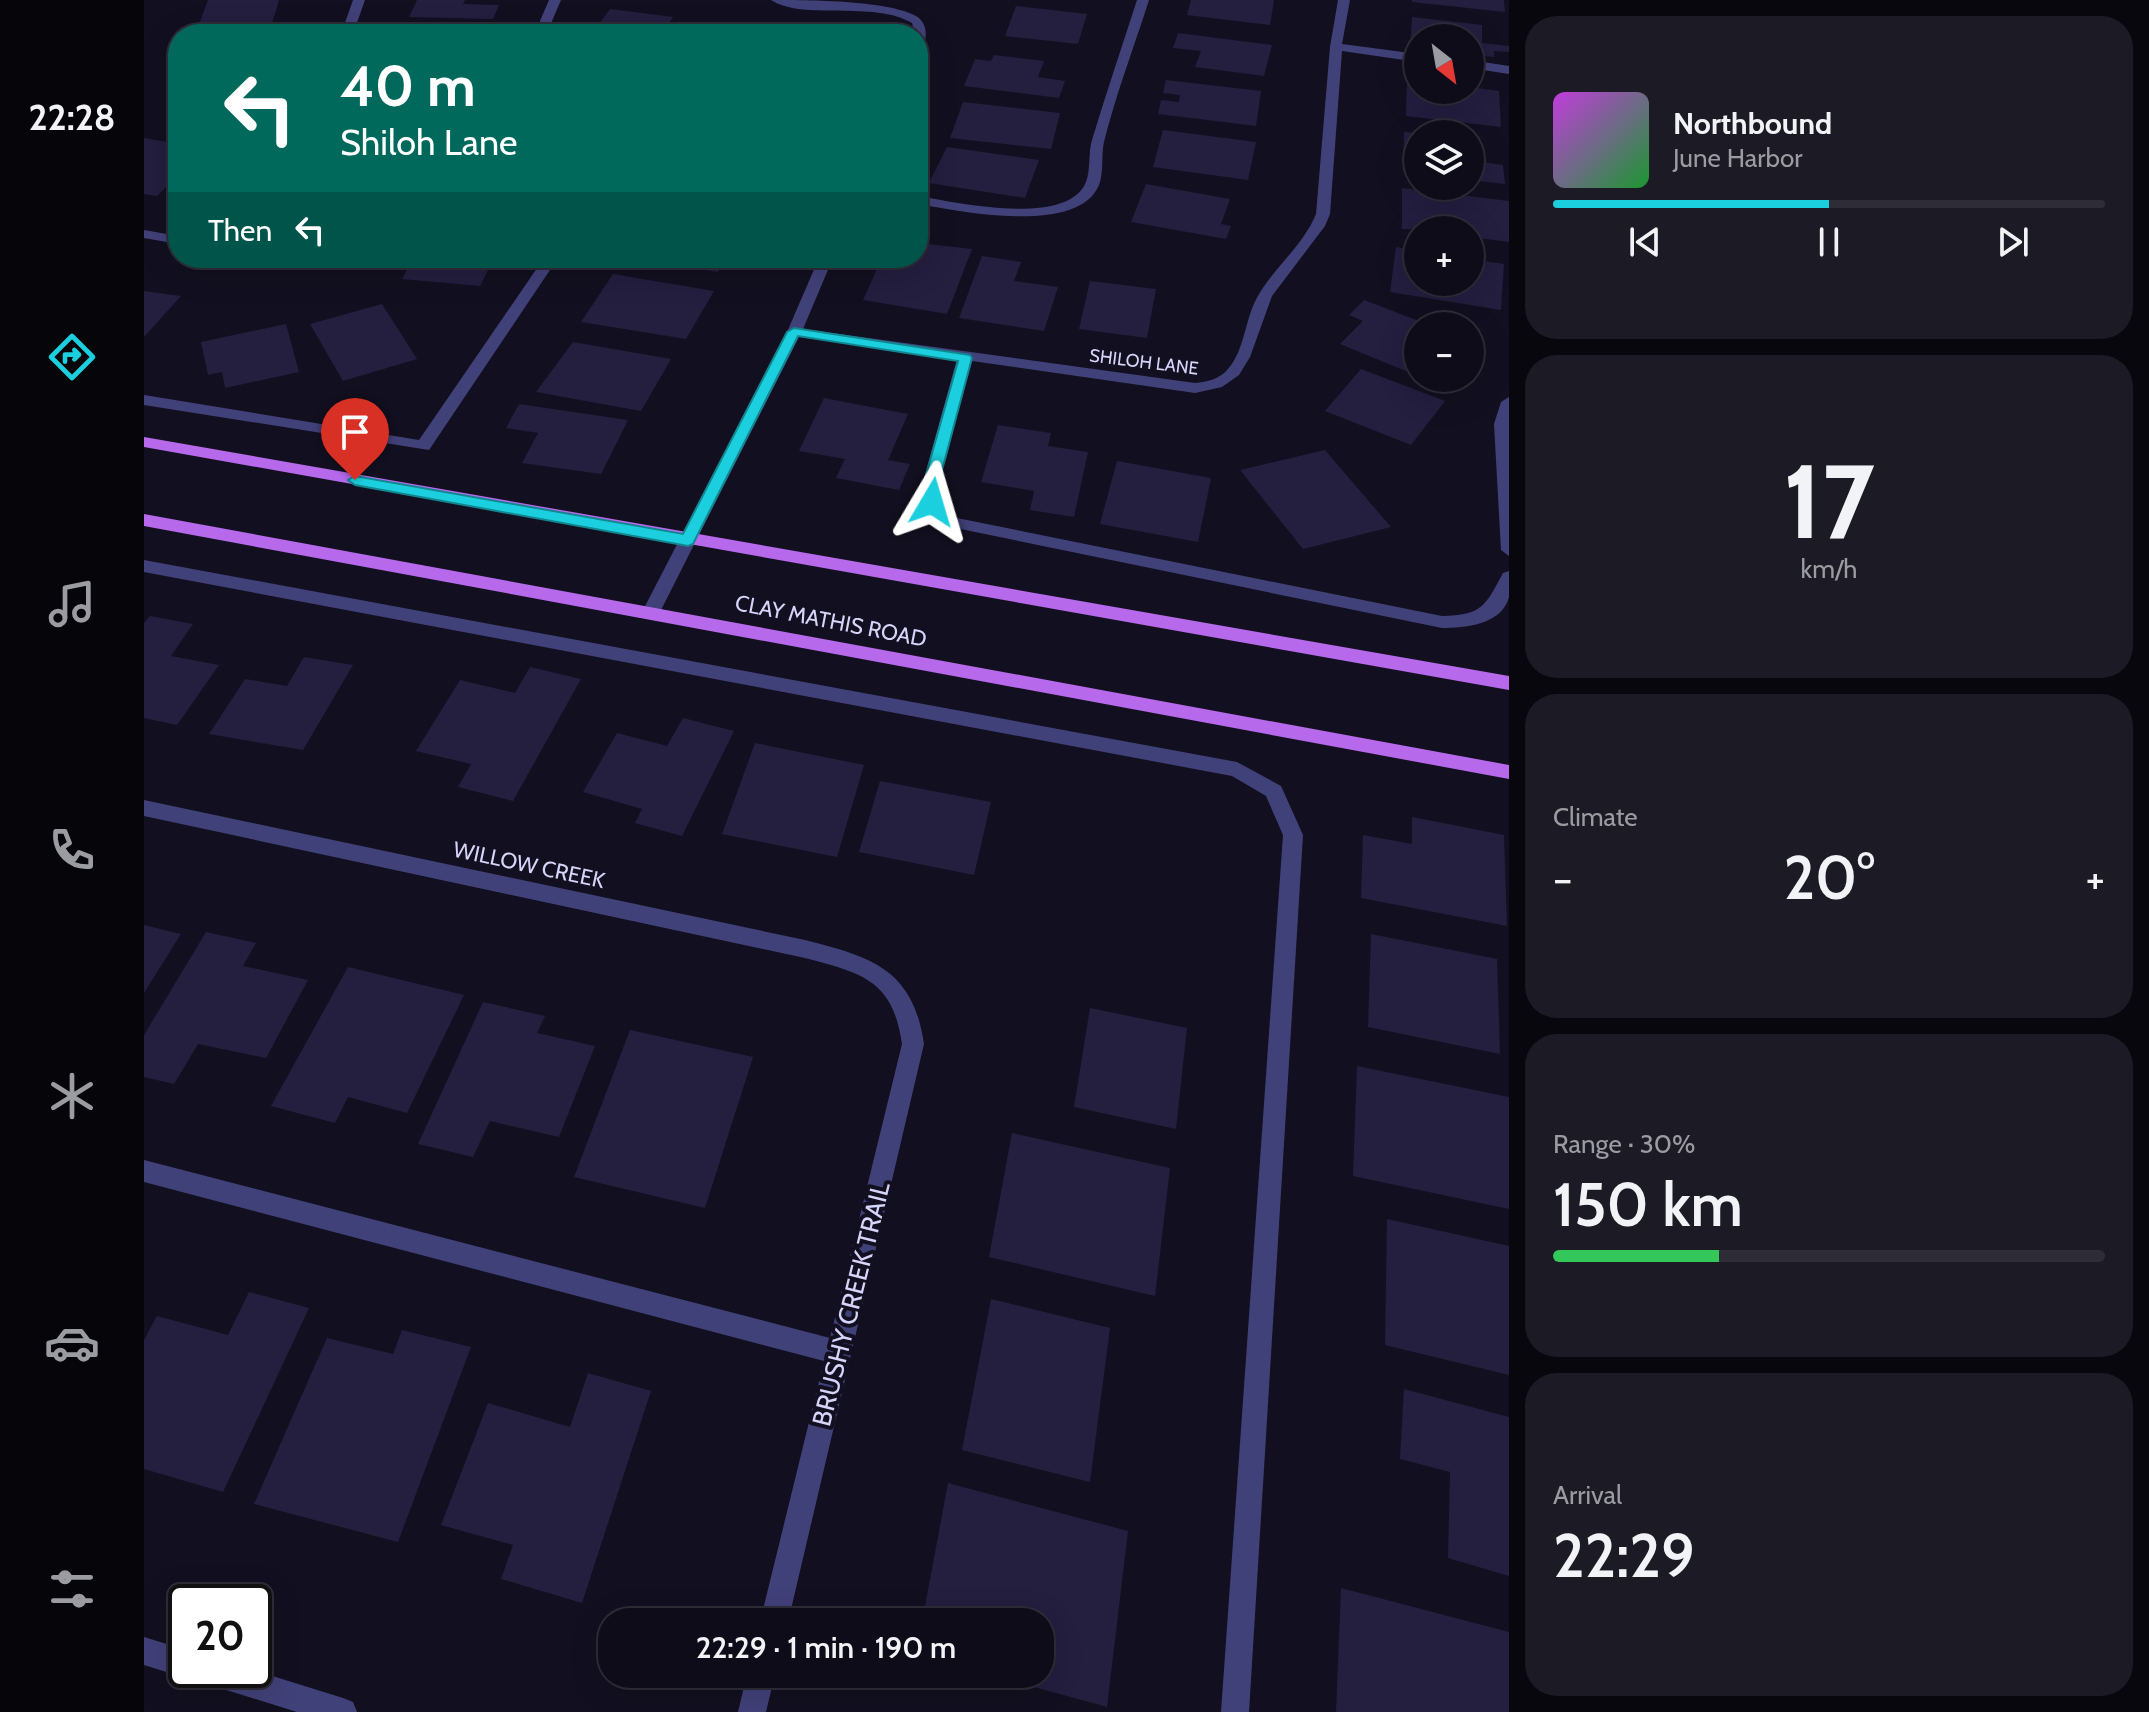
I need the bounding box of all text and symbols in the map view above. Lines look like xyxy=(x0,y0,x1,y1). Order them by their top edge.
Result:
north arrow xyxy=(1404,24,1484,104)
map controls xyxy=(1404,24,1484,392)
text: 40 m xyxy=(340,52,476,120)
icon: left xyxy=(208,56,312,160)
text: 22:28 xyxy=(29,95,115,139)
text: Northbound xyxy=(1673,105,1832,142)
text: Shiloh Lane xyxy=(340,120,518,164)
button: layers xyxy=(1404,120,1484,200)
text: June Harbor xyxy=(1673,142,1802,174)
icon: left xyxy=(288,208,332,252)
text: Then xyxy=(208,212,272,249)
button: + xyxy=(1404,216,1484,296)
icon: previous xyxy=(1623,220,1667,264)
icon: pause xyxy=(1807,220,1851,264)
icon: next xyxy=(1991,220,2035,264)
button: − xyxy=(1404,312,1484,392)
icon: directions xyxy=(44,329,100,385)
street label: SHILOH LANE xyxy=(1088,344,1200,380)
pin xyxy=(321,398,389,480)
icon: arrive xyxy=(333,410,377,454)
text: 17 xyxy=(1783,438,1875,564)
position arrow xyxy=(890,460,974,544)
text: km/h xyxy=(1801,553,1857,585)
icon: music xyxy=(44,576,100,632)
street label: CLAY MATHIS ROAD xyxy=(733,589,929,653)
text: Climate xyxy=(1553,801,1638,833)
icon: phone xyxy=(44,822,100,878)
street label: WILLOW CREEK xyxy=(451,836,608,894)
text: 20° xyxy=(1783,841,1875,914)
text: − xyxy=(1553,852,1572,905)
text: + xyxy=(2086,852,2105,905)
icon: climate xyxy=(44,1068,100,1124)
text: Range · 30% xyxy=(1553,1128,1695,1160)
text: 150 km xyxy=(1553,1168,1743,1241)
street label: BRUSHY CREEK TRAIL xyxy=(805,1179,897,1429)
icon: car xyxy=(44,1315,100,1371)
text: Arrival xyxy=(1553,1479,1622,1511)
text: 22:29 xyxy=(1553,1519,1695,1592)
icon: filters xyxy=(44,1561,100,1617)
speed limit sign: 20 xyxy=(168,1584,272,1688)
text: 22:29 · 1 min · 190 m xyxy=(696,1629,956,1666)

